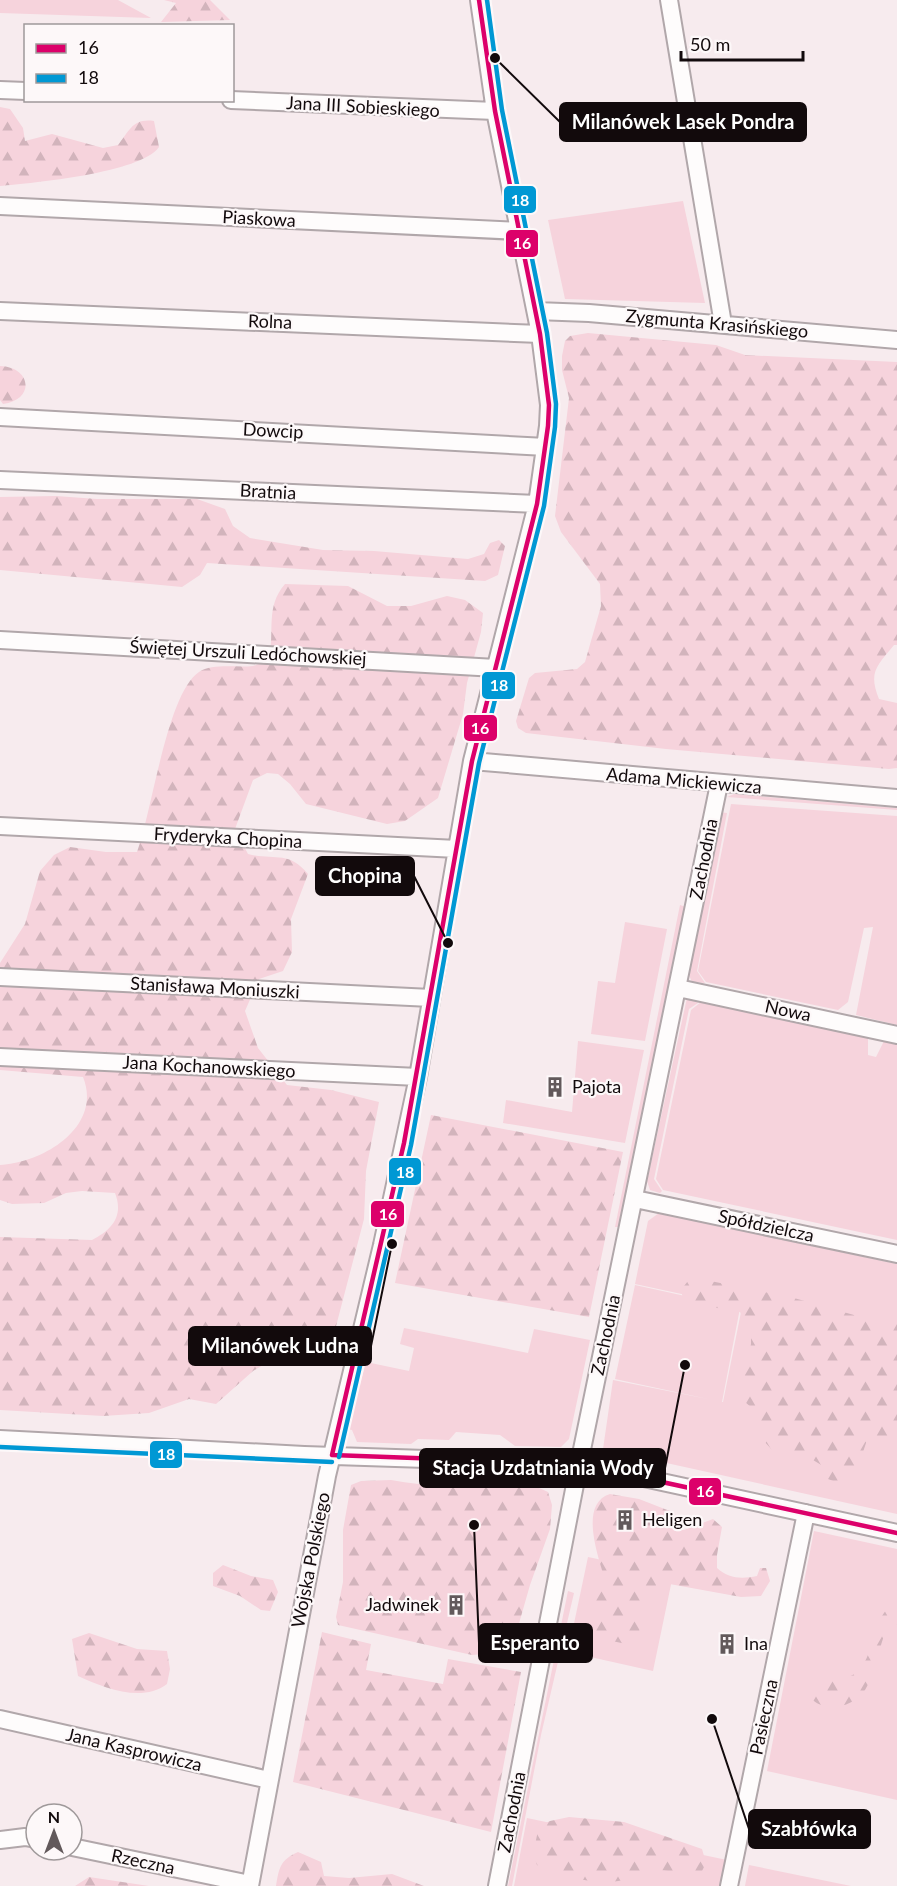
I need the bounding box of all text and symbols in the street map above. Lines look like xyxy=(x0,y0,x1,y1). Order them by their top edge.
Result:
legend xyxy=(24,24,234,102)
scale bar xyxy=(681,24,802,62)
text: 50 m xyxy=(690,33,730,55)
text: 16 xyxy=(78,36,99,58)
text: 18 xyxy=(78,66,99,88)
street label: Jana III Sobieskiego xyxy=(286,91,440,121)
callout: Milanówek Lasek Pondra xyxy=(560,103,806,141)
text: Milanówek Lasek Pondra xyxy=(572,109,794,133)
line badge: 18 xyxy=(503,185,537,214)
text: 18 xyxy=(511,190,529,209)
street label: Piaskowa xyxy=(222,205,296,231)
line badge: 16 xyxy=(505,229,539,258)
text: 16 xyxy=(513,233,531,252)
street label: Zygmunta Krasińskiego xyxy=(625,304,809,342)
street label: Rolna xyxy=(248,309,292,333)
street label: Dowcip xyxy=(242,417,304,443)
street label: Bratnia xyxy=(239,479,297,503)
street label: Świętej Urszuli Ledóchowskiej xyxy=(129,635,367,669)
line badge: 18 xyxy=(481,671,516,700)
text: 18 xyxy=(490,675,508,694)
line badge: 16 xyxy=(463,714,498,742)
text: 16 xyxy=(471,718,489,737)
street label: Adama Mickiewicza xyxy=(605,762,763,798)
street label: Zachodnia xyxy=(684,816,722,901)
street label: Fryderyka Chopina xyxy=(153,822,303,852)
callout: Chopina xyxy=(316,857,414,895)
text: Chopina xyxy=(328,863,402,887)
street label: Stanisława Moniuszki xyxy=(130,972,300,1002)
street label: Nowa xyxy=(763,994,813,1026)
street label: Jana Kochanowskiego xyxy=(122,1050,296,1082)
building icon: Pajota xyxy=(543,1075,567,1099)
place label: Pajota xyxy=(572,1075,621,1097)
line badge: 18 xyxy=(388,1157,422,1186)
text: 18 xyxy=(396,1162,414,1181)
line badge: 16 xyxy=(370,1200,405,1228)
text: 16 xyxy=(379,1204,397,1223)
street label: Spółdzielcza xyxy=(716,1204,816,1246)
street label: Zachodnia xyxy=(586,1292,624,1377)
callout: Milanówek Ludna xyxy=(189,1327,371,1365)
text: Milanówek Ludna xyxy=(201,1333,359,1357)
line badge: 18 xyxy=(149,1440,183,1469)
text: 18 xyxy=(157,1444,175,1463)
callout: Stacja Uzdatniania Wody xyxy=(420,1449,665,1487)
text: Stacja Uzdatniania Wody xyxy=(432,1455,654,1479)
line badge: 16 xyxy=(688,1477,722,1506)
text: 16 xyxy=(696,1481,714,1500)
street label: Wojska Polskiego xyxy=(286,1490,334,1629)
building icon: Heligen xyxy=(613,1508,637,1532)
place label: Heligen xyxy=(642,1508,702,1530)
place label: Jadwinek xyxy=(366,1593,440,1615)
building icon: Jadwinek xyxy=(444,1593,468,1617)
callout: Esperanto xyxy=(479,1624,592,1662)
text: Esperanto xyxy=(490,1630,580,1654)
building icon: Ina xyxy=(715,1632,739,1656)
place label: Ina xyxy=(744,1632,768,1654)
street label: Pasieczna xyxy=(744,1677,782,1757)
street label: Jana Kasprowicza xyxy=(64,1723,204,1775)
street label: Zachodnia xyxy=(492,1769,530,1854)
north arrow xyxy=(24,1802,84,1862)
text: N xyxy=(48,1807,60,1826)
callout: Szabłówka xyxy=(749,1810,870,1848)
text: Szabłówka xyxy=(761,1816,857,1840)
street label: Rzeczna xyxy=(109,1844,177,1878)

